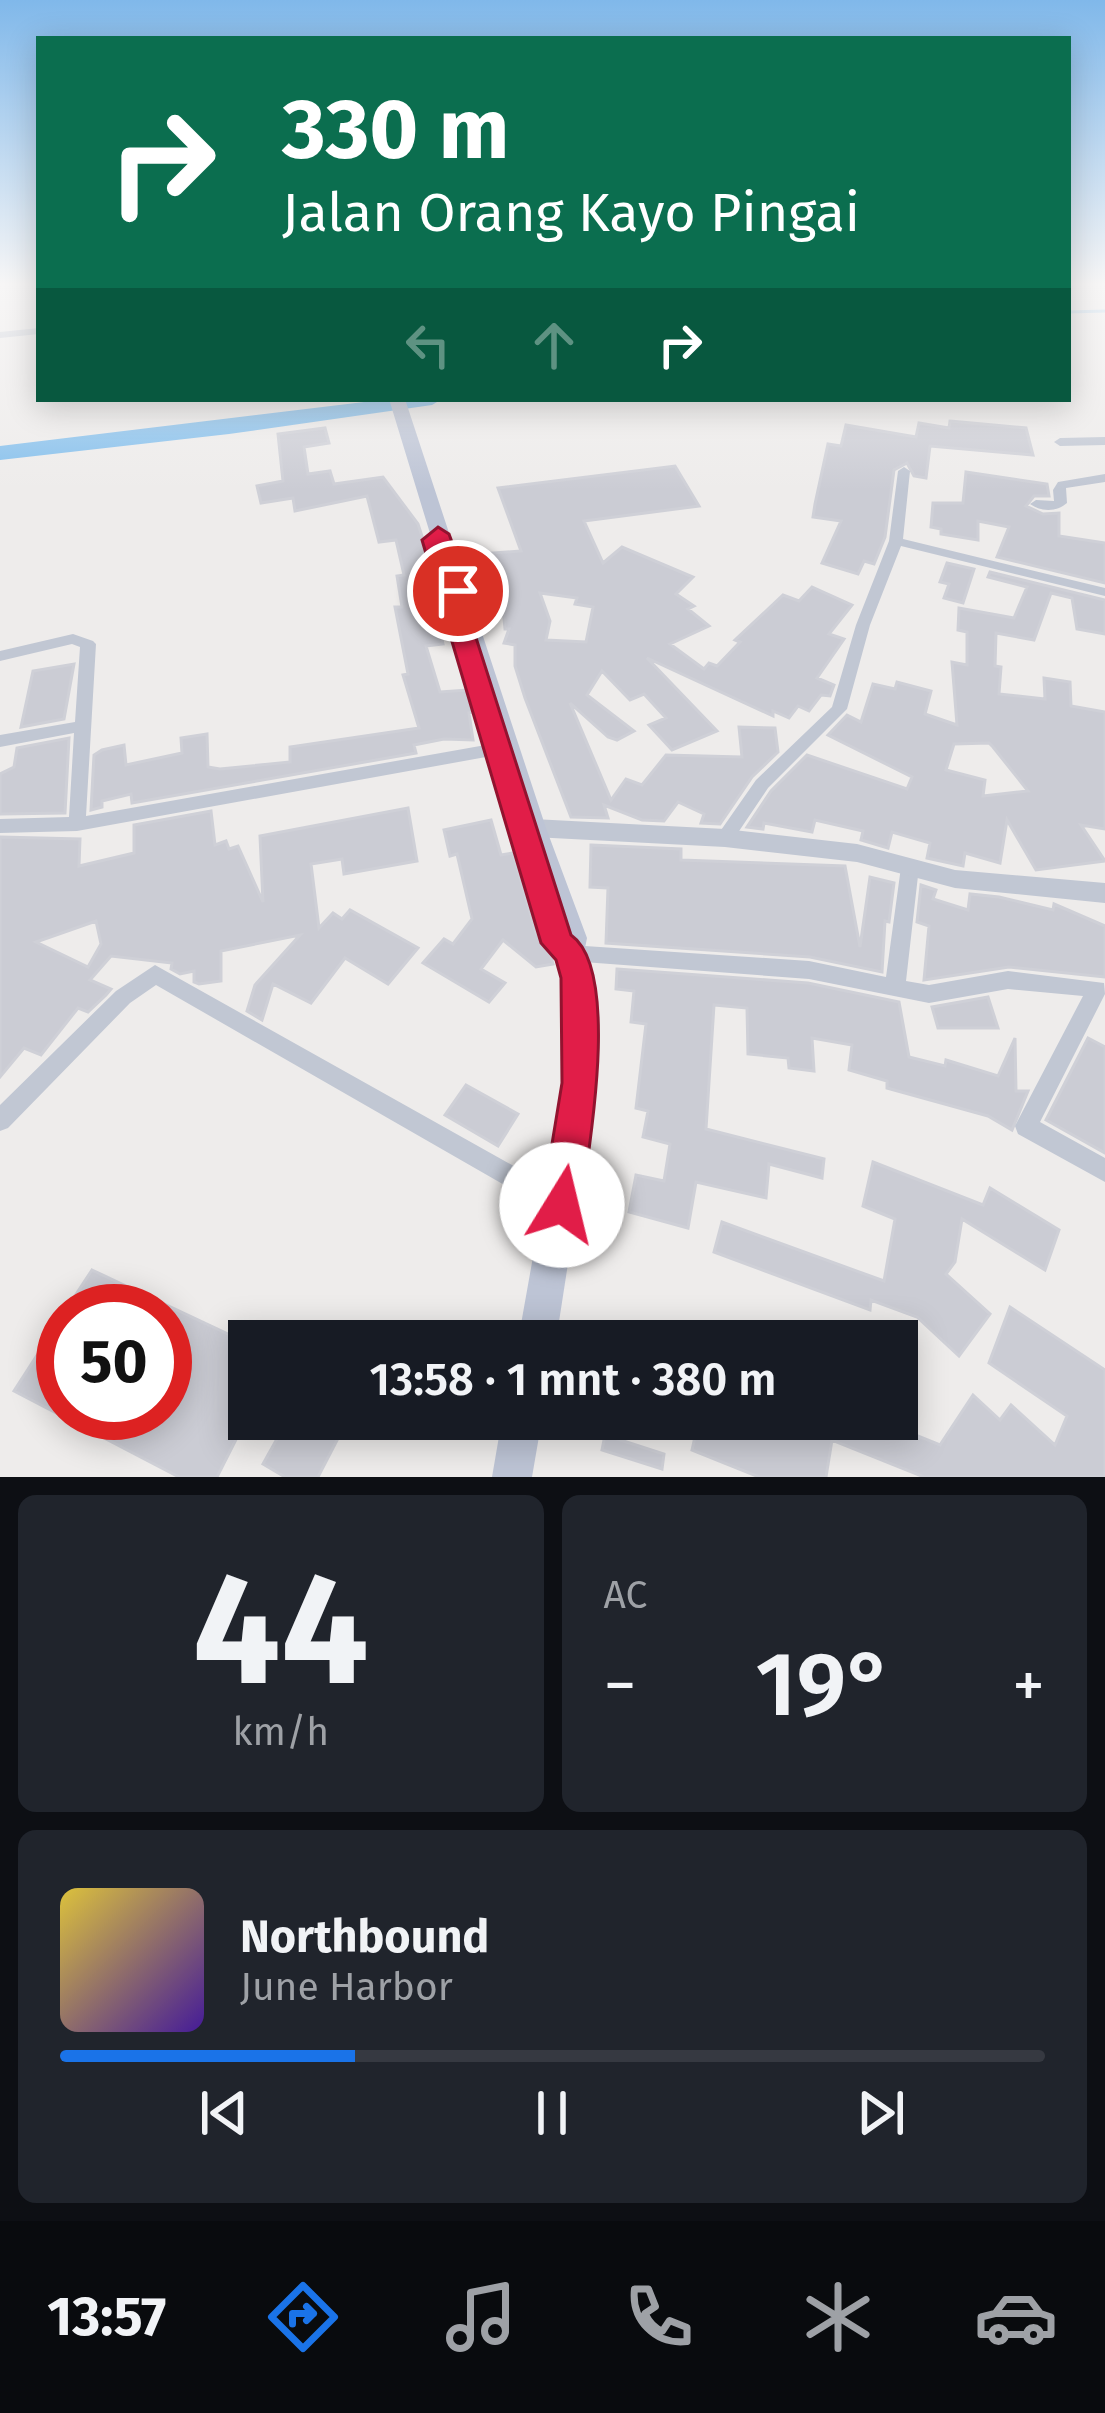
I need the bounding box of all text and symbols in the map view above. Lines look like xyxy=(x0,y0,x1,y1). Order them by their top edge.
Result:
text: 330 m xyxy=(282,79,509,180)
icon: right xyxy=(84,84,240,240)
text: Jalan Orang Kayo Pingai xyxy=(282,181,860,245)
icon: left xyxy=(395,312,461,378)
icon: ahead xyxy=(521,312,587,378)
icon: right xyxy=(647,312,713,378)
pin xyxy=(407,540,509,642)
icon: arrive xyxy=(425,558,491,624)
position arrow xyxy=(499,1142,625,1268)
speed limit sign: 50 xyxy=(36,1284,192,1440)
text: 13:58 · 1 mnt · 380 m xyxy=(370,1353,776,1407)
text: 44 xyxy=(193,1537,369,1724)
text: AC xyxy=(604,1572,647,1618)
text: 19° xyxy=(755,1631,893,1739)
text: − xyxy=(604,1646,637,1725)
text: + xyxy=(1012,1646,1045,1725)
text: km/h xyxy=(232,1709,329,1755)
text: Northbound xyxy=(240,1910,489,1964)
text: June Harbor xyxy=(240,1964,453,2010)
icon: previous xyxy=(191,2080,257,2146)
icon: pause xyxy=(519,2080,585,2146)
icon: next xyxy=(848,2080,914,2146)
icon: directions xyxy=(261,2275,345,2359)
icon: music xyxy=(439,2275,523,2359)
icon: phone xyxy=(617,2275,701,2359)
icon: climate xyxy=(796,2275,880,2359)
icon: car xyxy=(974,2275,1058,2359)
text: 13:57 xyxy=(47,2285,166,2349)

